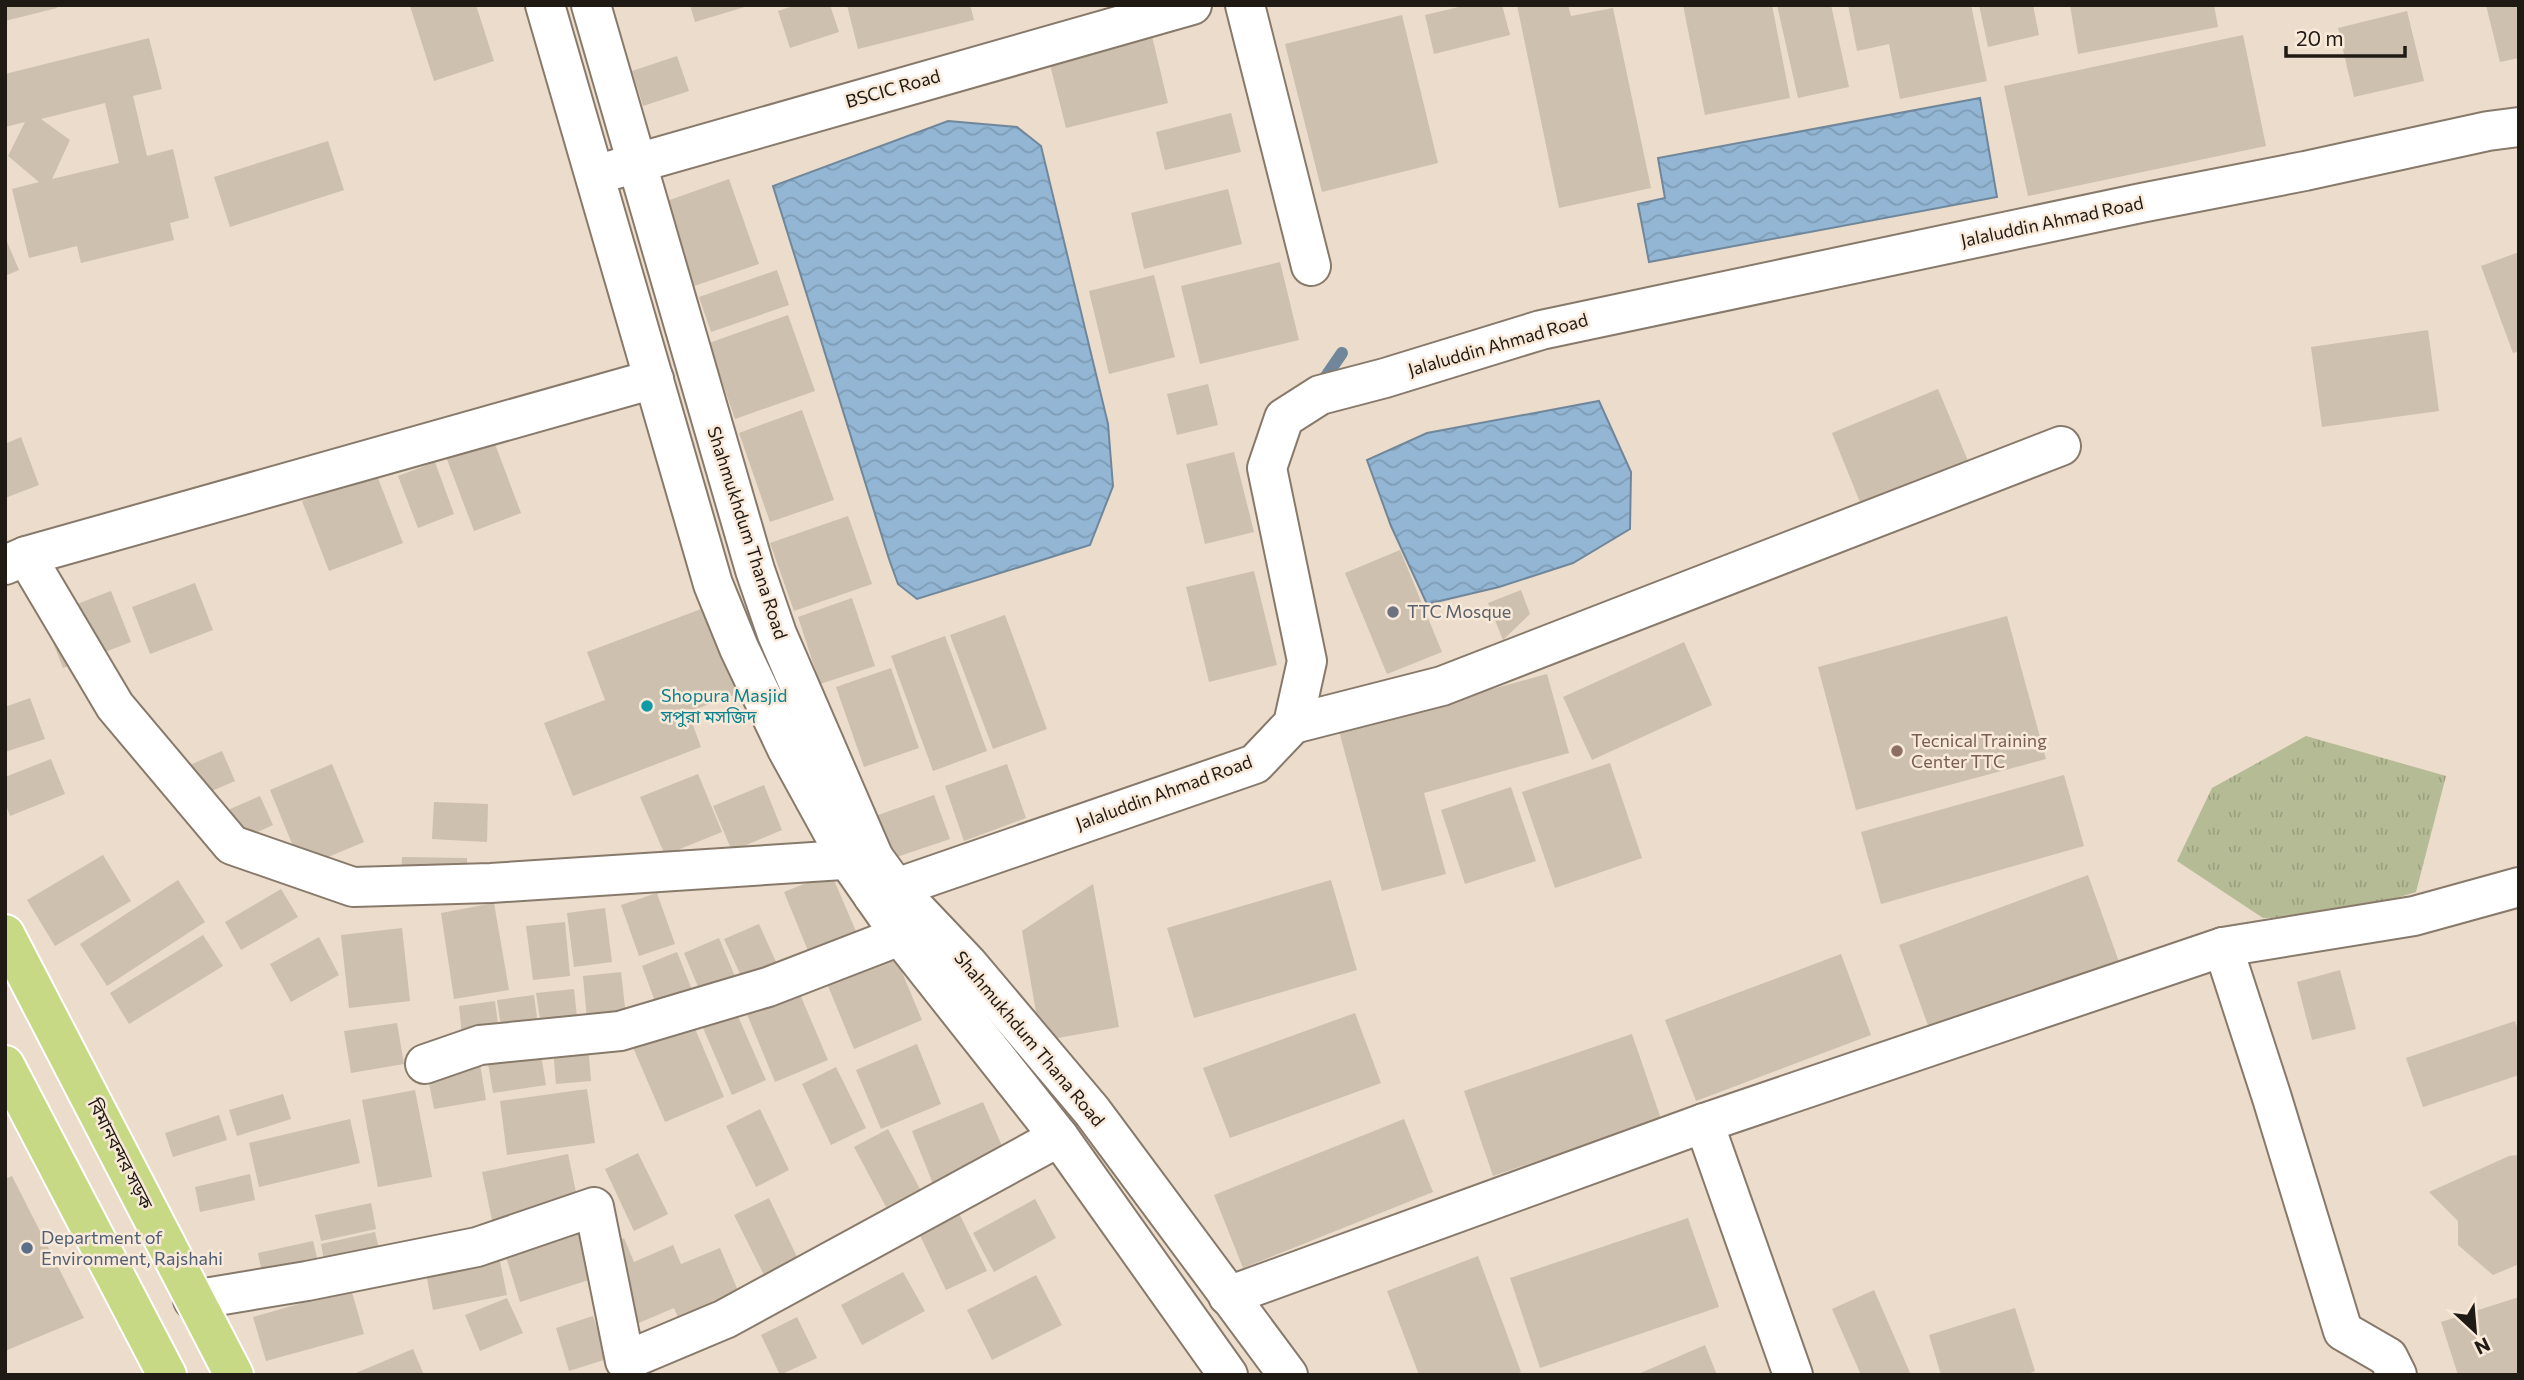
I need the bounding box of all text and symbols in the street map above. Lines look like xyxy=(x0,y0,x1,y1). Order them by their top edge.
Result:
scale bar xyxy=(2286,14,2405,58)
text: 20 m xyxy=(2296,25,2344,50)
street label: BSCIC Road xyxy=(843,64,943,112)
street label: Jalaluddin Ahmad Road xyxy=(1958,191,2145,251)
street label: Jalaluddin Ahmad Road xyxy=(1405,308,1590,380)
street label: Shahmukhdum Thana Road xyxy=(703,423,793,642)
place label: TTC Mosque xyxy=(1407,600,1511,622)
marker: TTC Mosque xyxy=(1385,604,1401,620)
place label: Shopura Masjid সপুরা মসজিদ xyxy=(660,684,787,728)
marker: Shopura Masjid সপুরা মসজিদ xyxy=(639,698,655,714)
place label: Tecnical Training Center TTC xyxy=(1911,729,2047,772)
marker: Tecnical Training Center TTC xyxy=(1889,743,1905,759)
street label: Jalaluddin Ahmad Road xyxy=(1072,750,1255,834)
street label: Shahmukhdum Thana Road xyxy=(950,946,1110,1131)
street label: বিমানবন্দর সড়ক xyxy=(83,1094,158,1213)
place label: Department of Environment, Rajshahi xyxy=(41,1226,223,1269)
marker: Department of Environment, Rajshahi xyxy=(19,1240,35,1256)
north arrow xyxy=(2440,1296,2510,1366)
text: N xyxy=(2471,1333,2494,1360)

